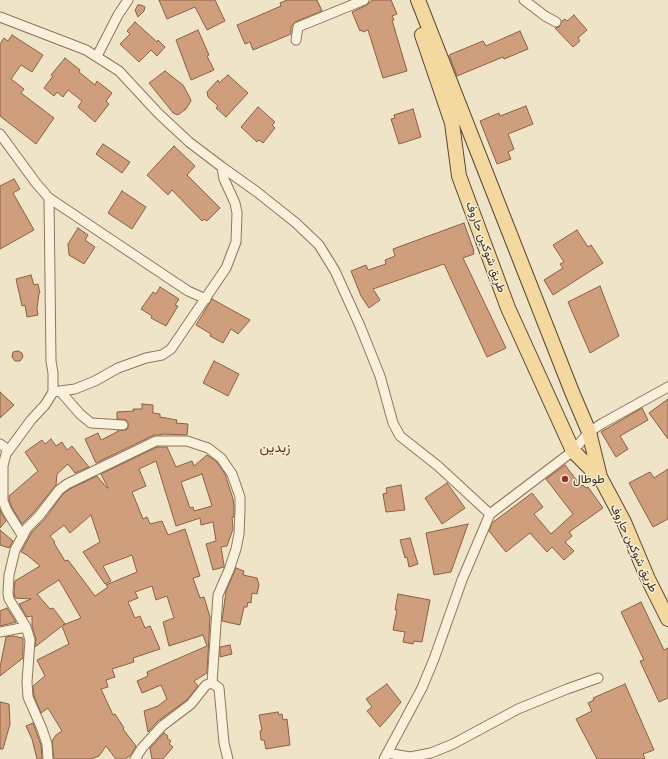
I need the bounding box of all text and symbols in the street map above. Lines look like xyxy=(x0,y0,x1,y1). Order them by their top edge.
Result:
street label: طريق شوكين حاروف xyxy=(463,200,509,294)
district label: زبدين xyxy=(260,440,290,456)
place label: طوطال xyxy=(573,472,605,486)
marker: طوطال xyxy=(560,474,570,484)
street label: طريق شوكين حاروف xyxy=(607,502,661,594)

